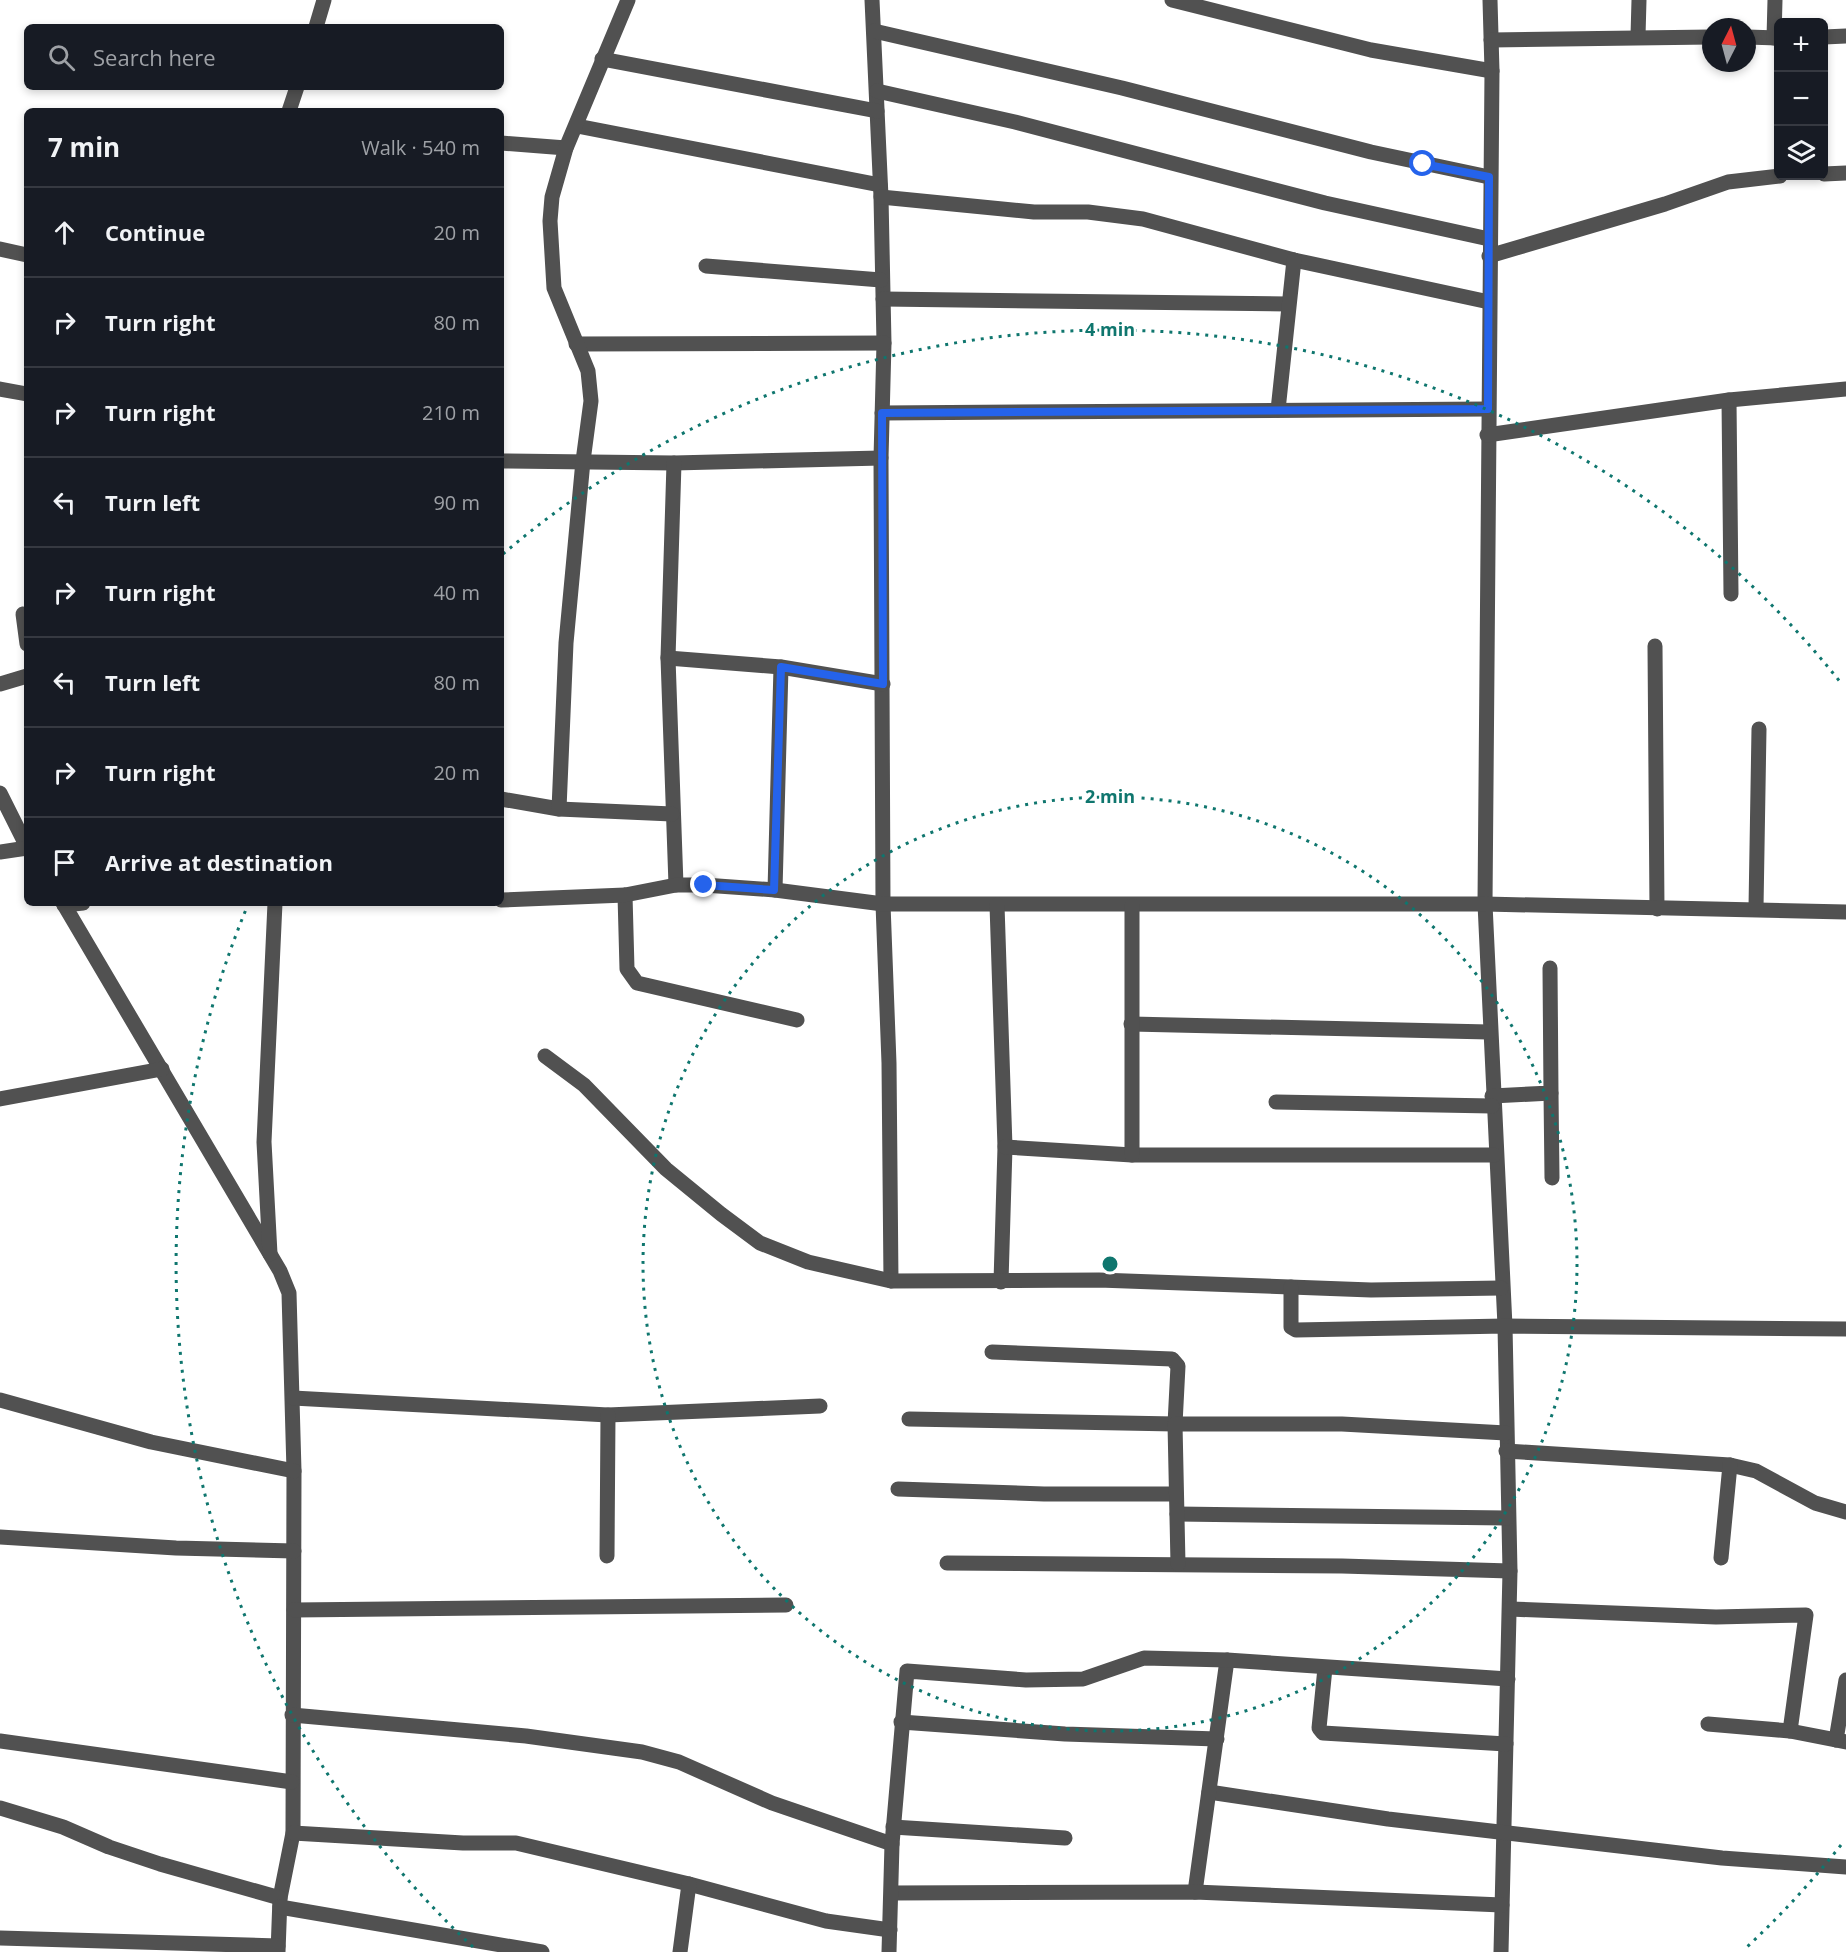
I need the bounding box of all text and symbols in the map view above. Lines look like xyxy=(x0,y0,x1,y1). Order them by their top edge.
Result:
north arrow xyxy=(1702,18,1756,72)
map controls xyxy=(1774,18,1828,180)
button: + xyxy=(1774,18,1828,72)
search box xyxy=(24,24,504,90)
icon: search xyxy=(45,41,78,74)
text: Search here xyxy=(93,42,216,72)
button: − xyxy=(1774,72,1828,126)
button: layers xyxy=(1774,126,1828,180)
text: 7 min xyxy=(48,129,120,165)
text: Walk · 540 m xyxy=(361,134,480,161)
route start xyxy=(1409,150,1435,176)
icon: ahead xyxy=(48,216,81,249)
text: Continue xyxy=(105,217,205,247)
text: 20 m xyxy=(433,219,480,246)
icon: right xyxy=(48,306,81,339)
text: Turn right xyxy=(105,307,216,337)
text: 80 m xyxy=(433,309,480,336)
text: 4 min xyxy=(1085,317,1135,341)
icon: right xyxy=(48,396,81,429)
text: Turn right xyxy=(105,397,216,427)
text: 210 m xyxy=(422,399,480,426)
icon: left xyxy=(48,486,81,519)
text: Turn left xyxy=(105,487,200,517)
text: 90 m xyxy=(433,489,480,516)
icon: right xyxy=(48,576,81,609)
text: Turn right xyxy=(105,577,216,607)
text: 40 m xyxy=(433,579,480,606)
icon: left xyxy=(48,666,81,699)
text: Turn left xyxy=(105,667,200,697)
text: 80 m xyxy=(433,669,480,696)
icon: right xyxy=(48,756,81,789)
text: Turn right xyxy=(105,757,216,787)
text: 20 m xyxy=(433,759,480,786)
text: 2 min xyxy=(1085,784,1135,808)
icon: arrive xyxy=(48,846,81,879)
text: Arrive at destination xyxy=(105,847,333,877)
route end xyxy=(690,871,716,897)
centre of rings xyxy=(1100,1254,1120,1274)

